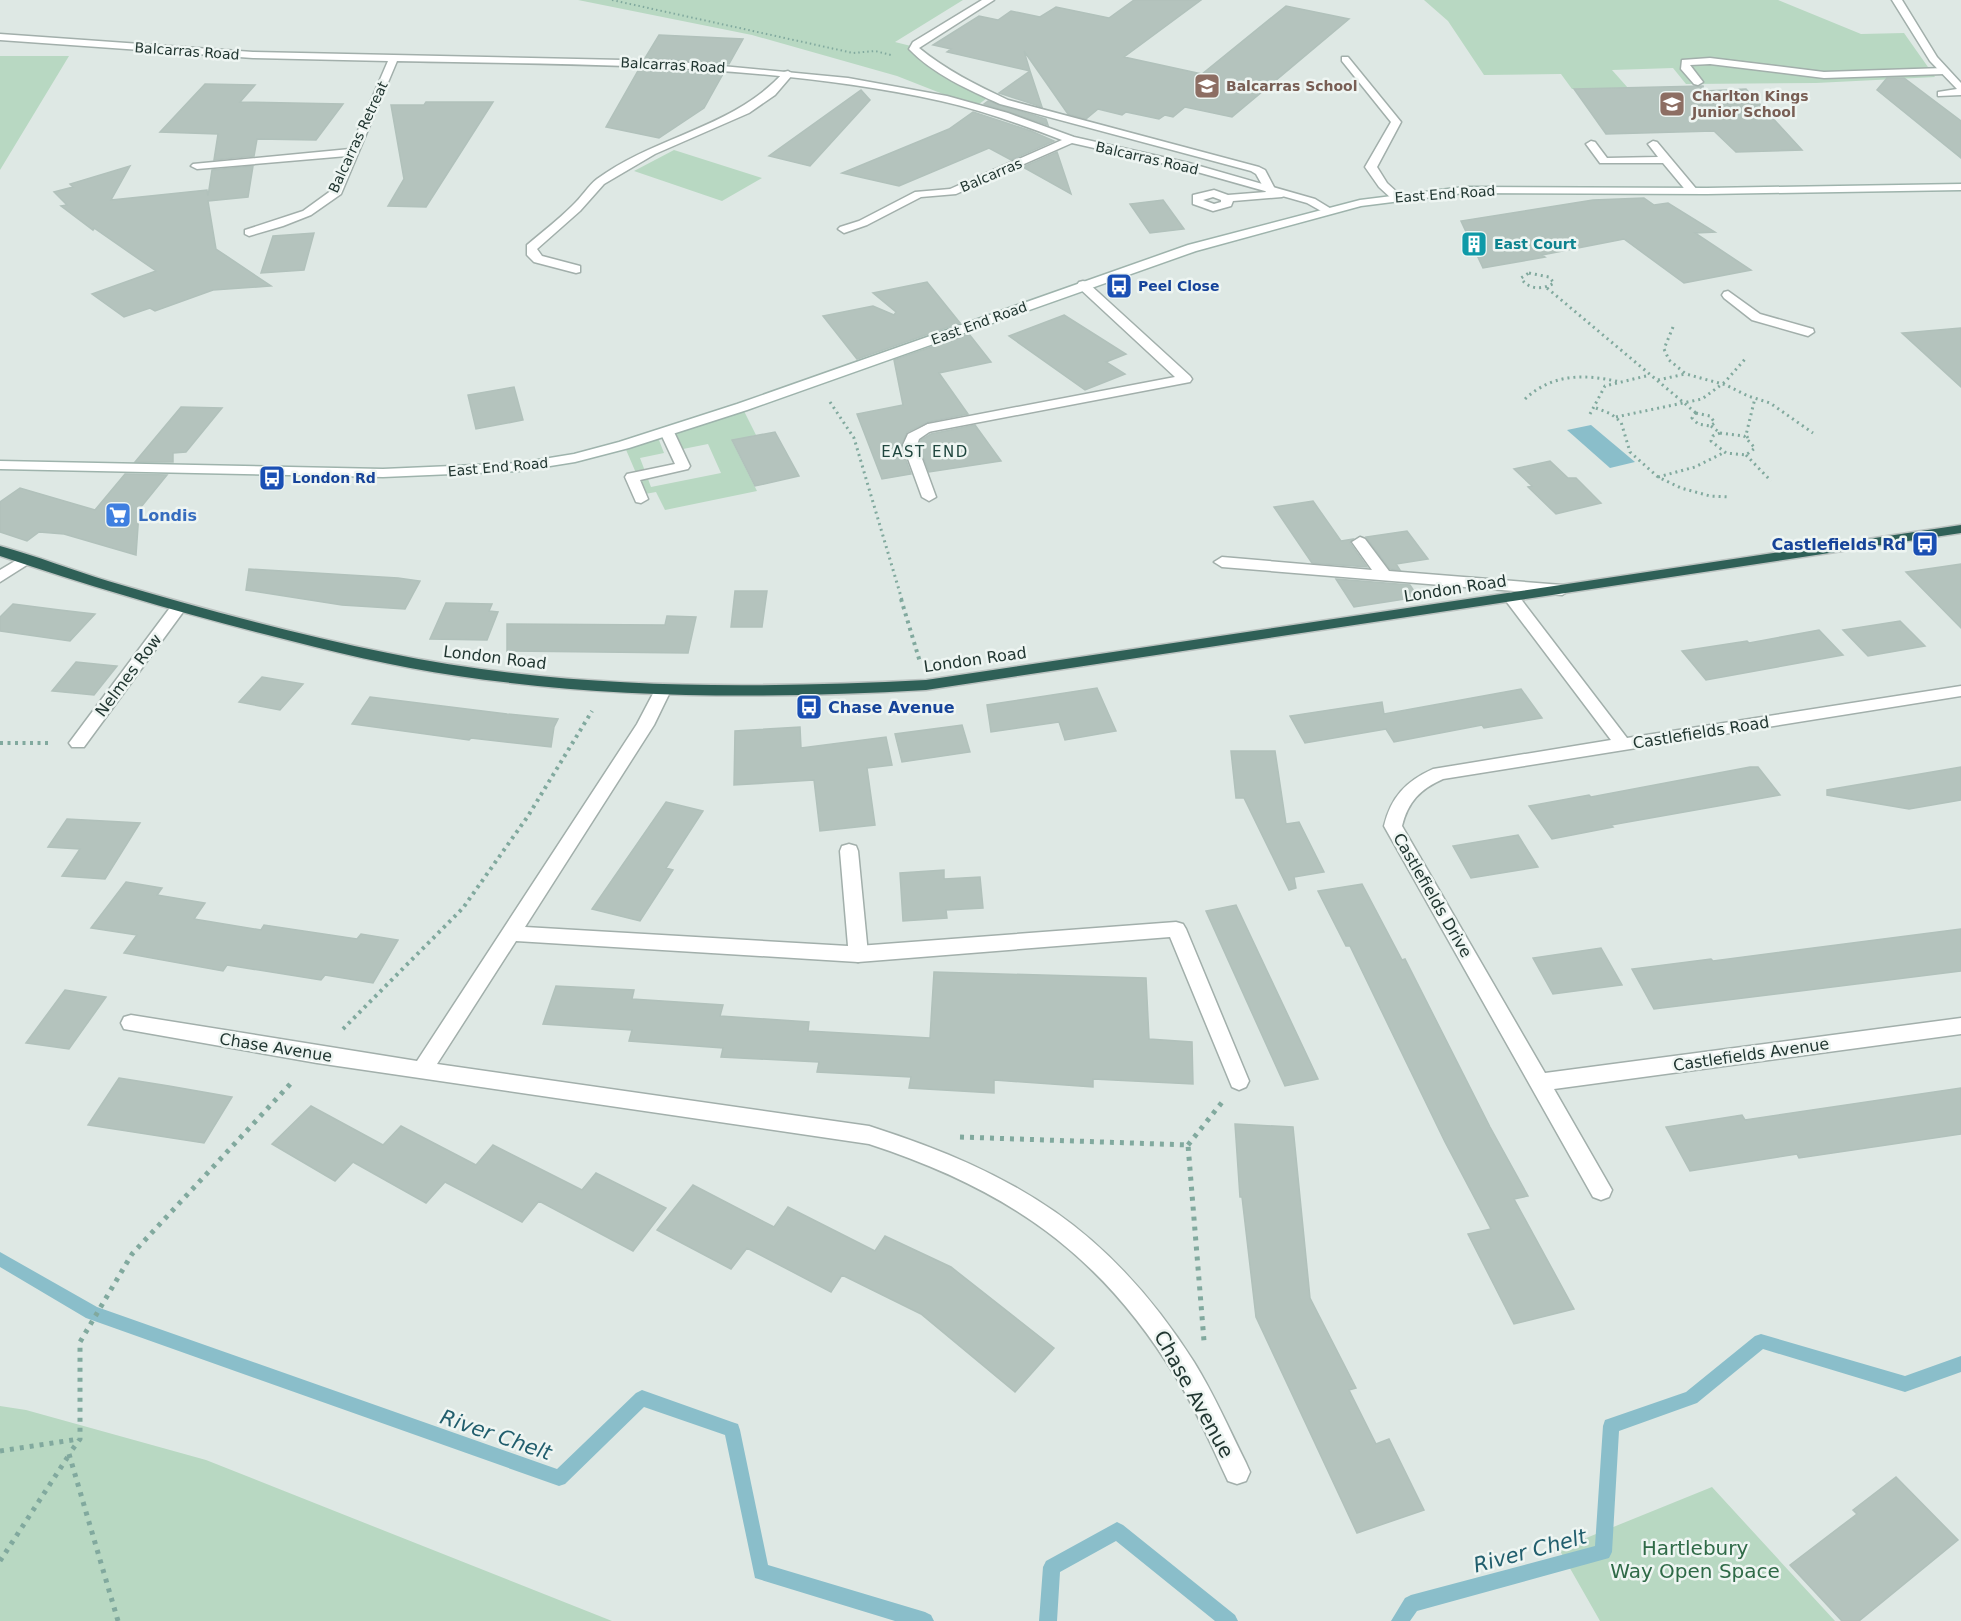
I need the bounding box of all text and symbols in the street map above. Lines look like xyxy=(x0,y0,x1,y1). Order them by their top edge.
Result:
street label: Balcarras Road xyxy=(134,39,240,63)
street label: Balcarras Road xyxy=(620,54,726,76)
school or university icon: Balcarras School xyxy=(1192,71,1222,101)
street label: Balcarras Retreat xyxy=(325,78,391,195)
place label: Balcarras School xyxy=(1226,78,1358,94)
place label: Charlton Kings Junior School xyxy=(1691,88,1809,120)
school or university icon: Charlton Kings Junior School xyxy=(1657,89,1687,119)
street label: Balcarras Road xyxy=(1094,138,1200,178)
street label: Balcarras xyxy=(958,155,1024,195)
street label: East End Road xyxy=(1394,183,1496,205)
building icon: East Court xyxy=(1459,229,1489,259)
place label: East Court xyxy=(1494,236,1577,252)
bus stop icon: Peel Close xyxy=(1104,271,1134,301)
place label: Peel Close xyxy=(1138,278,1219,294)
street label: East End Road xyxy=(929,298,1029,348)
district label: EAST END xyxy=(881,443,969,461)
street label: East End Road xyxy=(447,455,549,479)
bus stop icon: London Rd xyxy=(257,463,287,493)
place label: London Rd xyxy=(292,470,376,486)
supermarket icon: Londis xyxy=(103,500,133,530)
place label: Londis xyxy=(138,506,197,525)
bus stop icon: Castlefields Rd xyxy=(1910,529,1940,559)
place label: Castlefields Rd xyxy=(1771,535,1906,554)
street label: London Road xyxy=(1402,571,1508,606)
street label: Nelmes Row xyxy=(91,630,166,720)
street label: London Road xyxy=(442,642,548,673)
street label: London Road xyxy=(922,643,1028,676)
bus stop icon: Chase Avenue xyxy=(794,692,824,722)
place label: Chase Avenue xyxy=(828,698,955,717)
street label: Castlefields Road xyxy=(1631,712,1771,753)
street label: Castlefields Drive xyxy=(1389,830,1476,961)
street label: Chase Avenue xyxy=(218,1029,334,1066)
street label: Castlefields Avenue xyxy=(1672,1034,1830,1075)
street label: Chase Avenue xyxy=(1149,1326,1239,1462)
water label: River Chelt xyxy=(437,1405,555,1465)
water label: River Chelt xyxy=(1471,1524,1590,1578)
park label: Hartlebury Way Open Space xyxy=(1610,1536,1780,1583)

